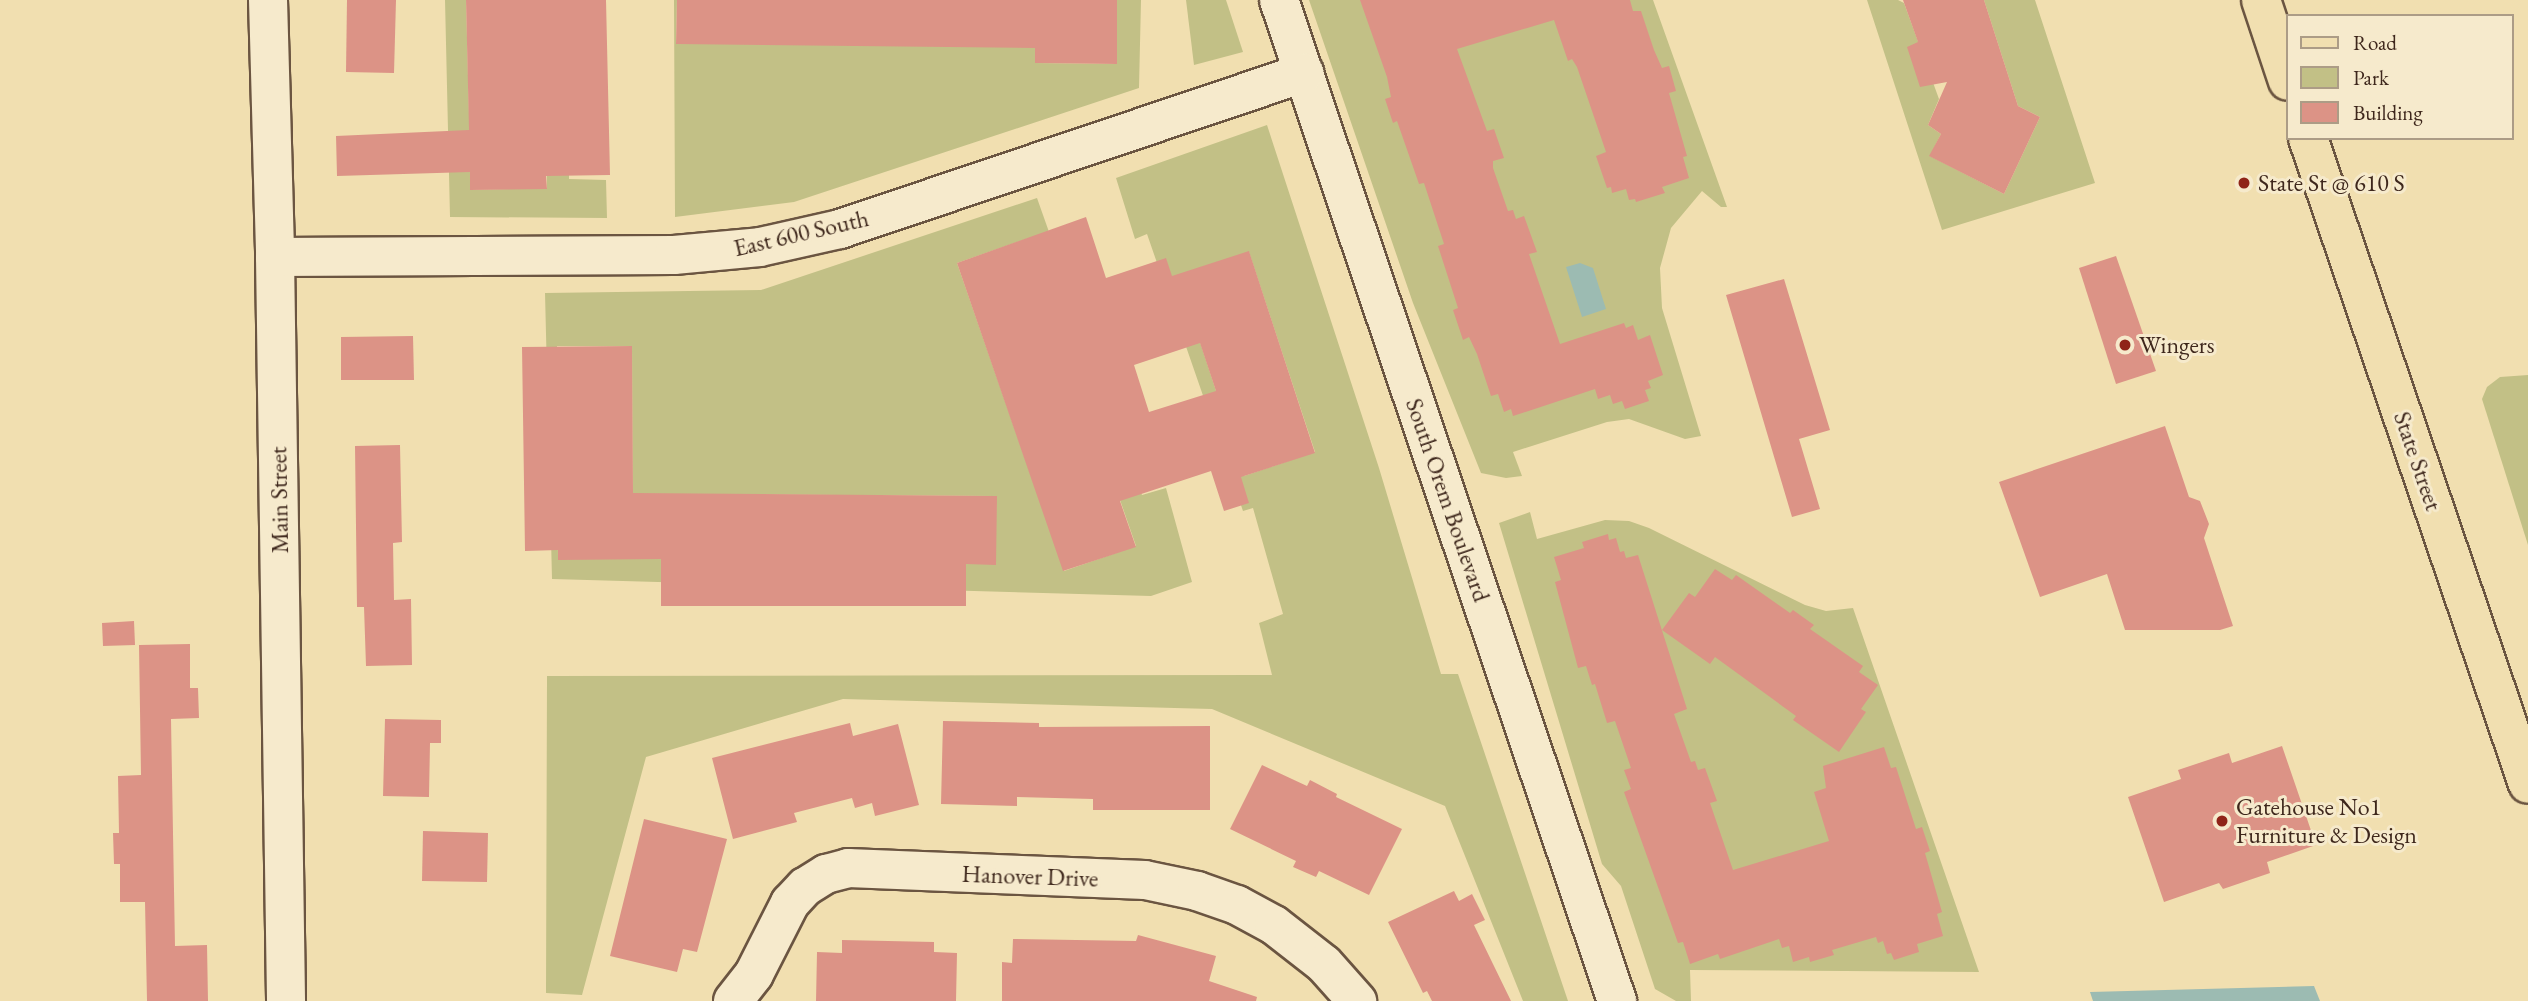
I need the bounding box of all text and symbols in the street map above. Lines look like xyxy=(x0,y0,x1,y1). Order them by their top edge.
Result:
legend xyxy=(2286,14,2514,140)
text: Road xyxy=(2353,29,2397,56)
text: Park xyxy=(2353,64,2389,91)
text: Building xyxy=(2353,99,2423,126)
place label: State St @ 610 S xyxy=(2258,169,2405,197)
marker: State St @ 610 S xyxy=(2236,175,2252,191)
street label: East 600 South xyxy=(731,203,871,263)
place label: Wingers xyxy=(2139,331,2215,359)
marker: Wingers xyxy=(2117,337,2133,353)
street label: South Orem Boulevard xyxy=(1400,395,1496,605)
street label: State Street xyxy=(2388,408,2448,514)
street label: Main Street xyxy=(264,446,294,554)
place label: Gatehouse No1 Furniture & Design xyxy=(2236,793,2417,849)
marker: Gatehouse No1 Furniture & Design xyxy=(2214,813,2230,829)
street label: Hanover Drive xyxy=(961,859,1099,893)

